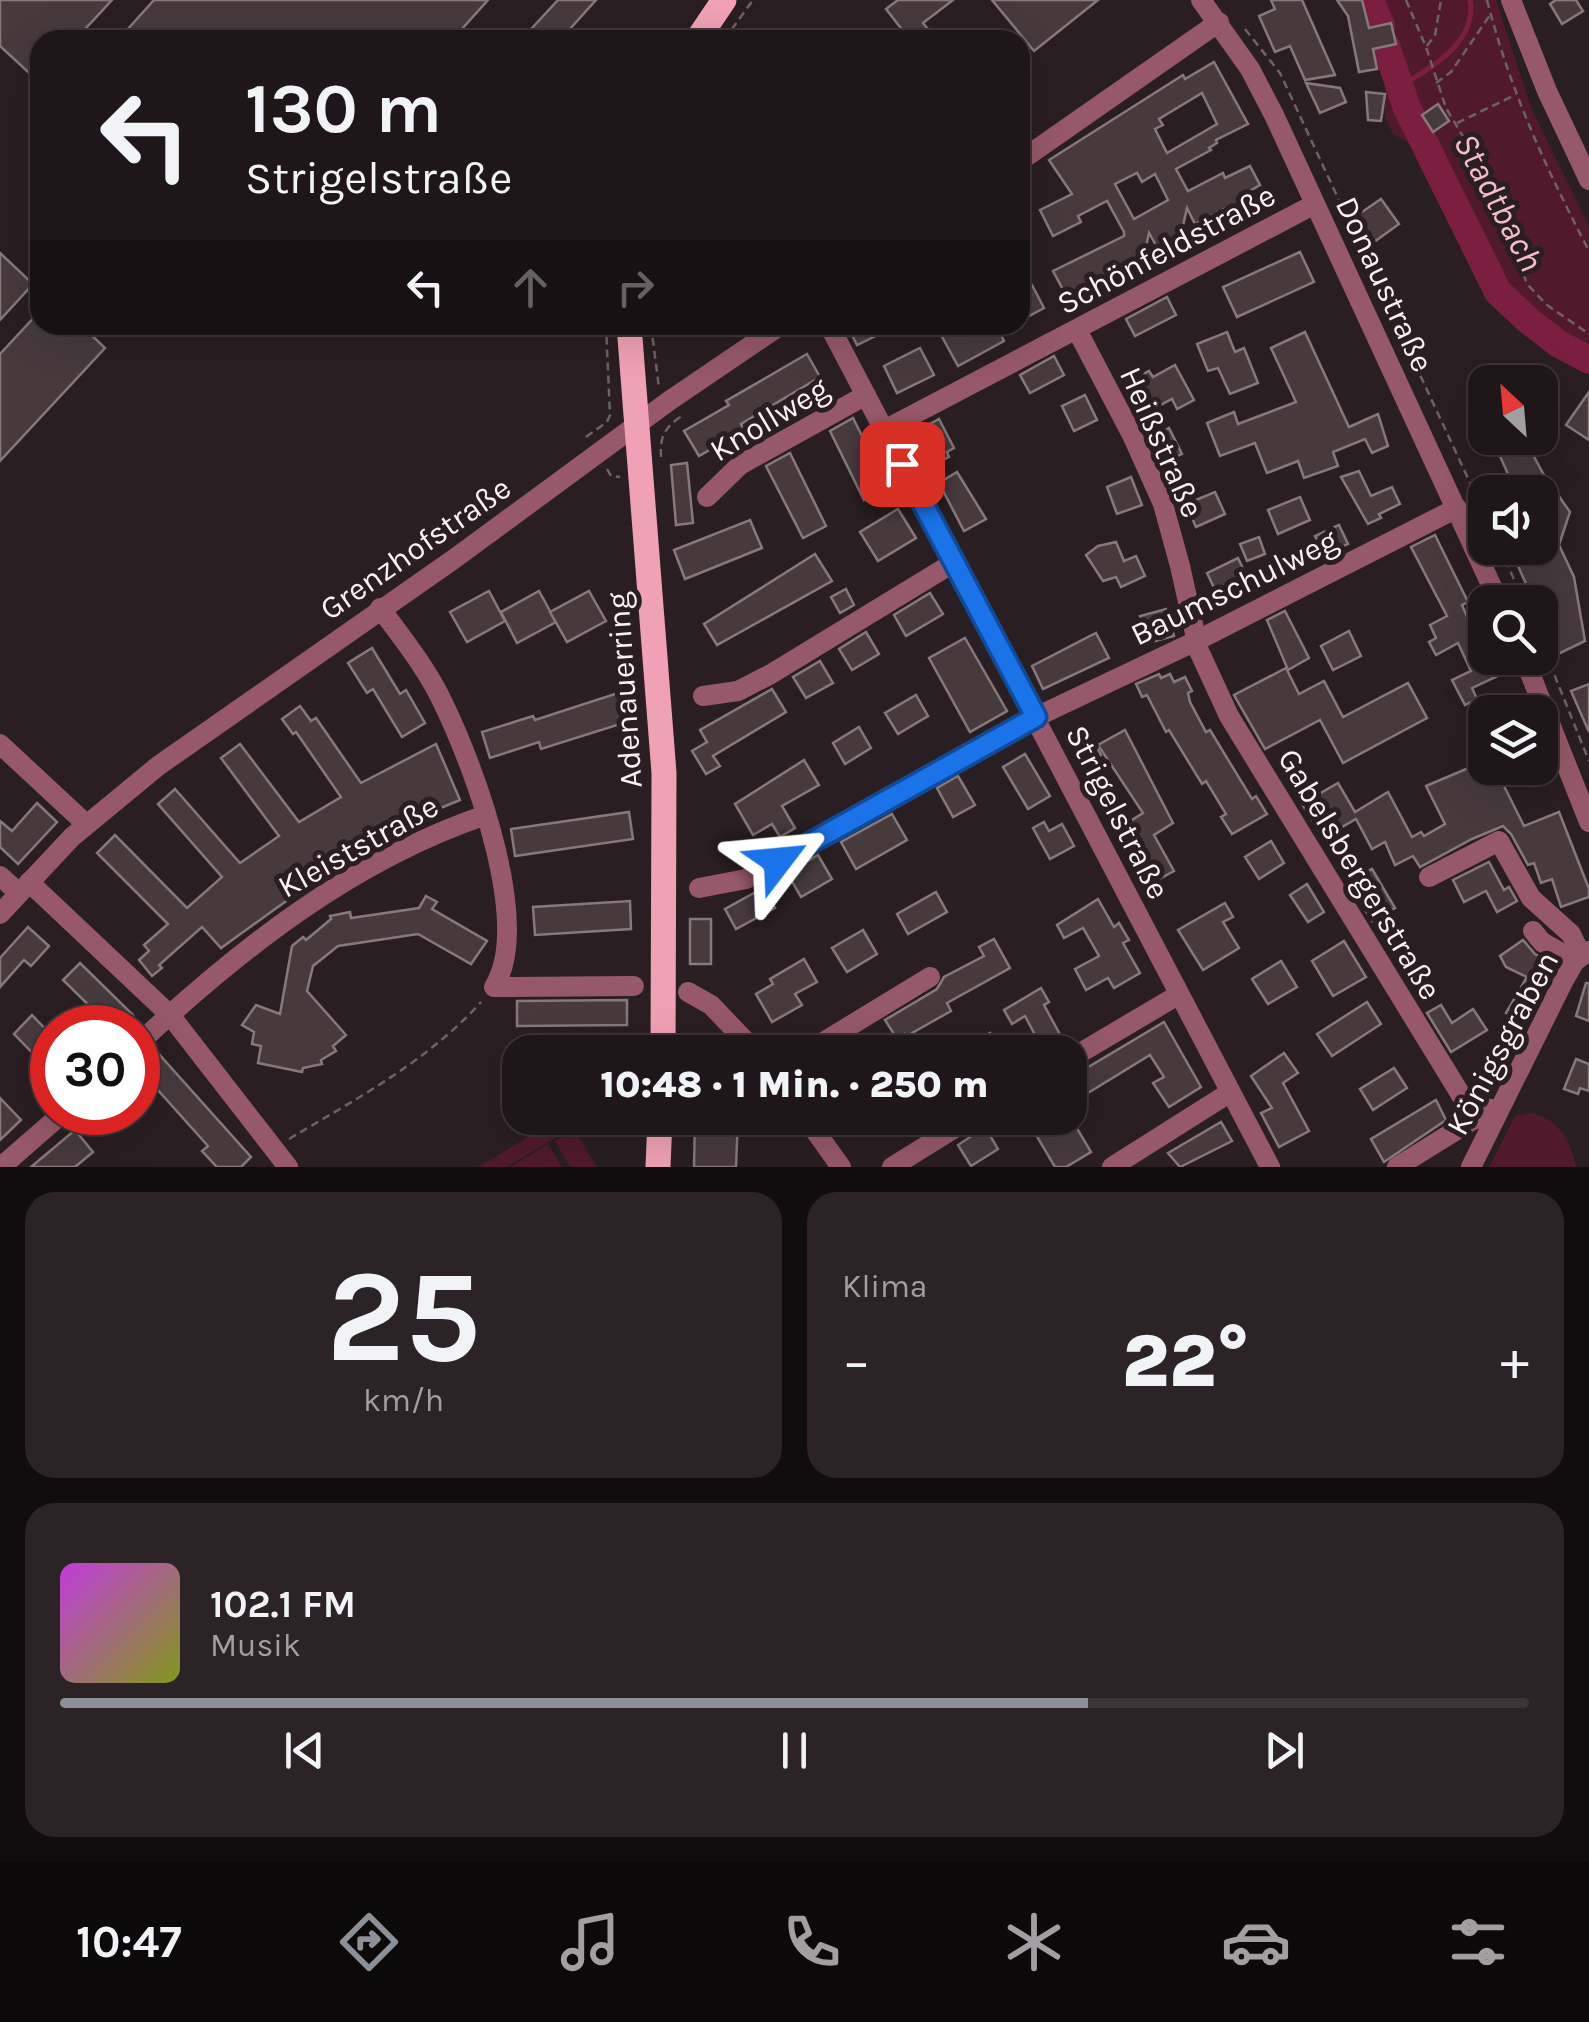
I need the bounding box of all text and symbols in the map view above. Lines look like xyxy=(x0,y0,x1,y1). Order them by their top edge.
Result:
text: 130 m xyxy=(245,68,442,150)
icon: left xyxy=(80,70,210,200)
water label: Stadtbach xyxy=(1445,126,1552,278)
text: Strigelstraße xyxy=(245,152,512,204)
street label: Schönfeldstraße xyxy=(1051,176,1281,322)
street label: Donaustraße xyxy=(1328,191,1441,378)
icon: left xyxy=(398,260,453,315)
icon: ahead xyxy=(503,260,558,315)
icon: right xyxy=(608,260,663,315)
street label: Heißstraße xyxy=(1112,361,1211,523)
north arrow xyxy=(1468,365,1558,455)
map controls xyxy=(1468,365,1558,785)
street label: Knollweg xyxy=(703,370,835,469)
pin xyxy=(860,422,945,507)
icon: arrive xyxy=(875,437,930,492)
street label: Grenzhofstraße xyxy=(313,469,518,628)
button: sound xyxy=(1468,475,1558,565)
street label: Baumschulweg xyxy=(1125,521,1344,654)
button: search xyxy=(1468,585,1558,675)
street label: Adenauerring xyxy=(599,591,650,789)
button: layers xyxy=(1468,695,1558,785)
street label: Strigelstraße xyxy=(1058,719,1177,905)
street label: Gabelsbergerstraße xyxy=(1270,742,1449,1006)
street label: Kleiststraße xyxy=(272,787,445,906)
position arrow xyxy=(726,809,830,913)
street label: Königsgraben xyxy=(1439,945,1566,1141)
speed limit sign: 30 xyxy=(30,1005,160,1135)
text: 10:48 · 1 Min. · 250 m xyxy=(600,1062,989,1107)
text: 25 xyxy=(326,1241,481,1393)
text: Klima xyxy=(842,1268,928,1305)
text: 22° xyxy=(1122,1317,1249,1405)
text: − xyxy=(842,1329,871,1393)
text: + xyxy=(1500,1329,1529,1393)
text: km/h xyxy=(363,1382,444,1419)
text: 102.1 FM xyxy=(210,1582,356,1627)
text: Musik xyxy=(210,1627,301,1664)
icon: previous xyxy=(277,1723,332,1778)
icon: pause xyxy=(767,1723,822,1778)
icon: next xyxy=(1257,1723,1312,1778)
icon: directions xyxy=(334,1907,404,1977)
icon: music xyxy=(555,1907,625,1977)
icon: phone xyxy=(777,1907,847,1977)
icon: climate xyxy=(999,1907,1069,1977)
icon: car xyxy=(1221,1907,1291,1977)
icon: filters xyxy=(1443,1907,1513,1977)
text: 10:47 xyxy=(76,1916,182,1968)

